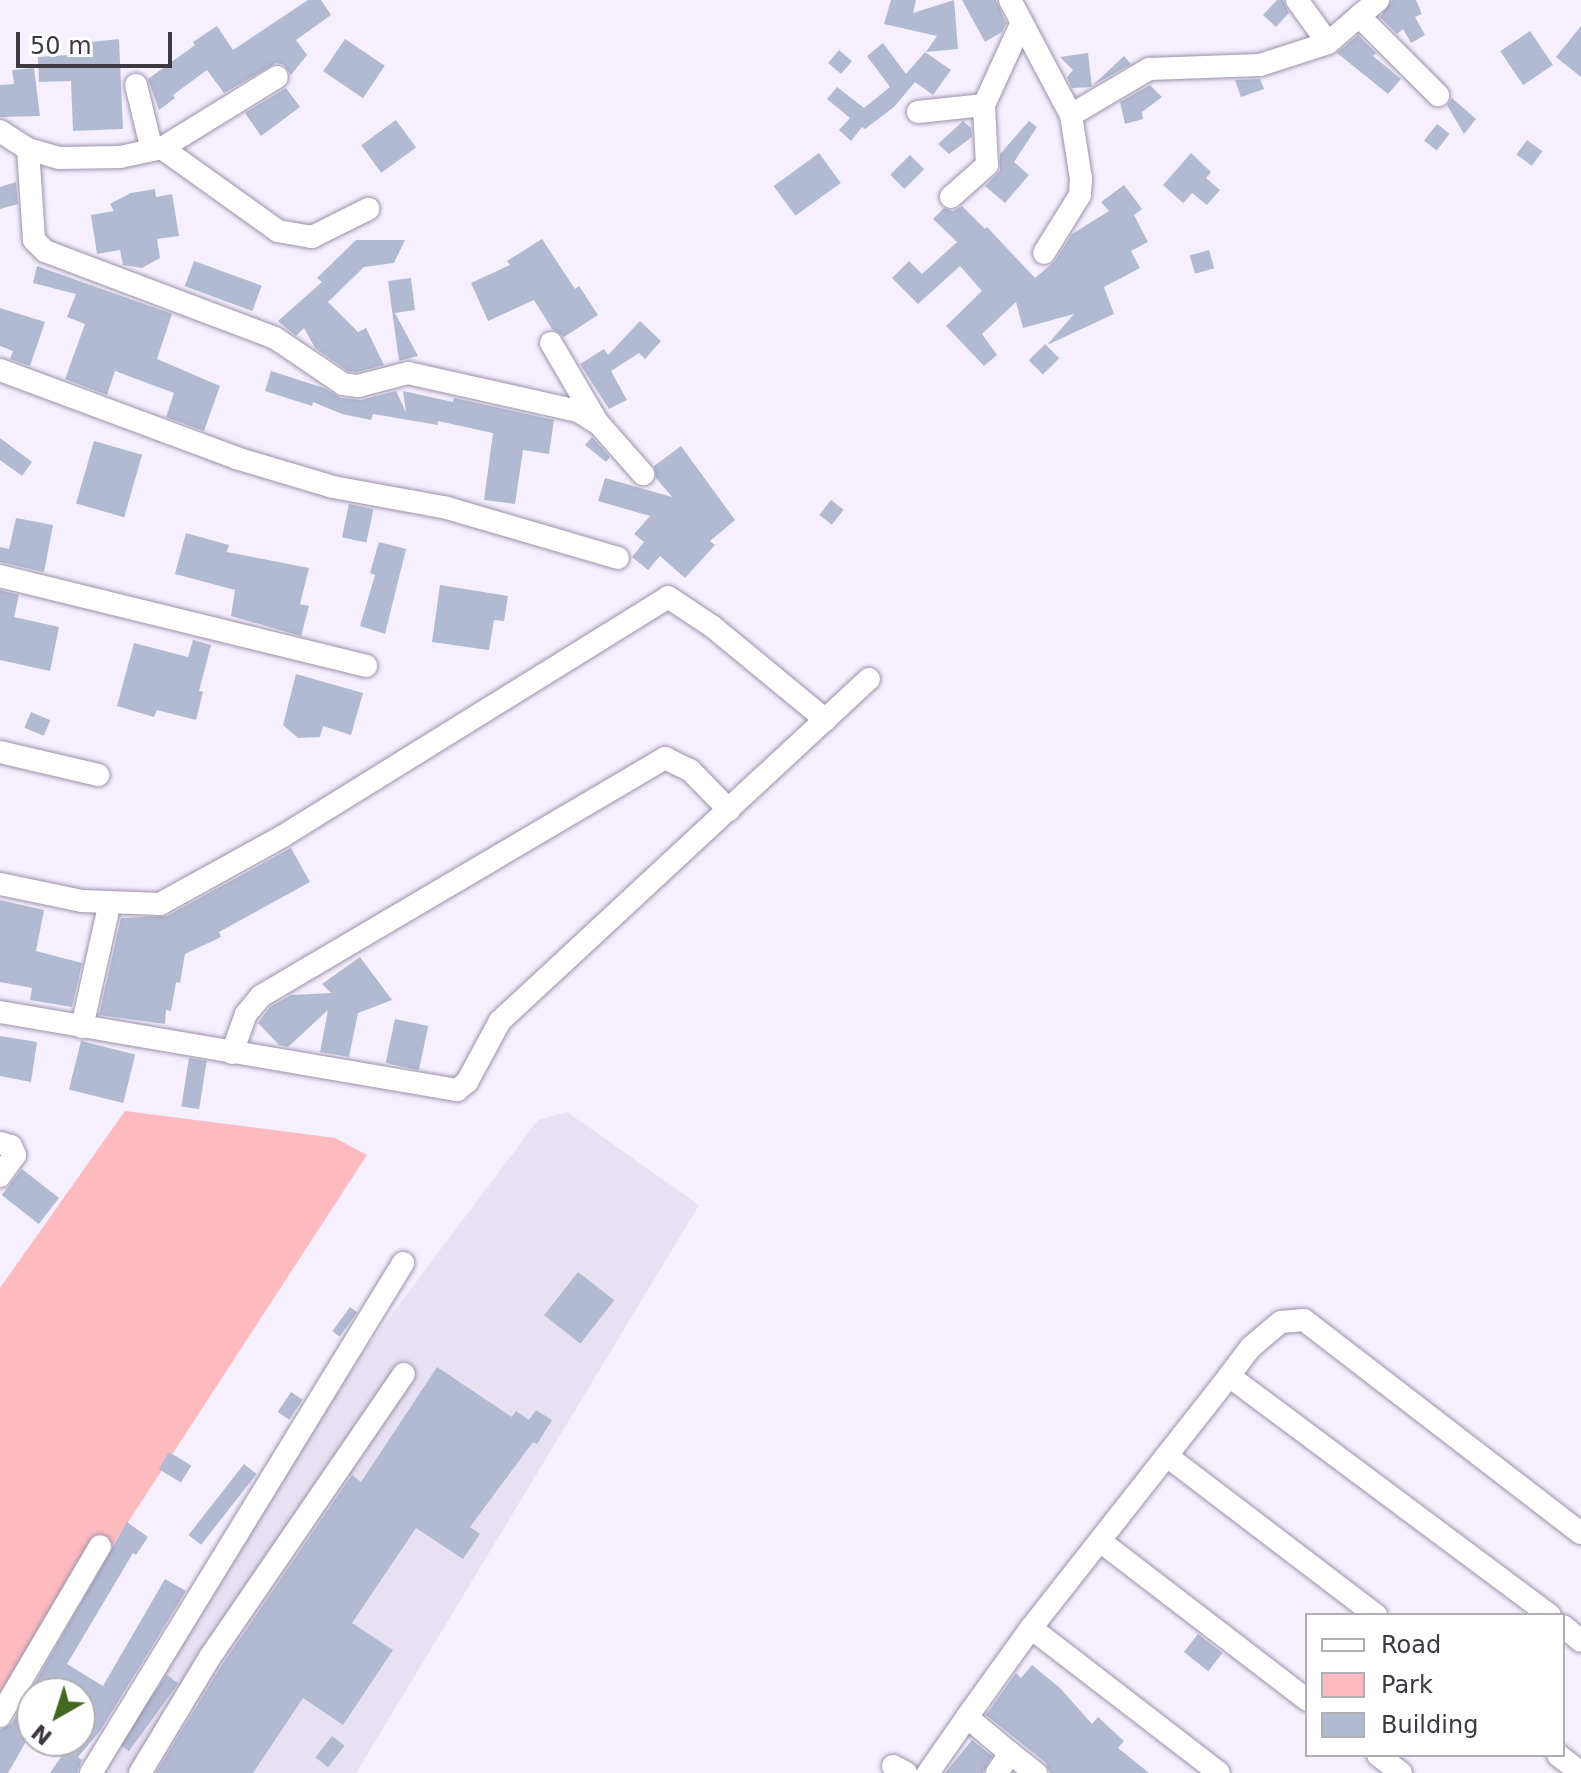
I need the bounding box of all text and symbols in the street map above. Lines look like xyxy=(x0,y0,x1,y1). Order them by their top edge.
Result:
scale bar xyxy=(20,16,176,66)
text: 50 m xyxy=(30,32,92,60)
legend xyxy=(1305,1613,1565,1757)
text: Road xyxy=(1381,1631,1441,1659)
text: Park xyxy=(1381,1671,1433,1699)
north arrow xyxy=(16,1677,96,1757)
text: Building xyxy=(1381,1711,1478,1739)
text: N xyxy=(27,1719,57,1750)

